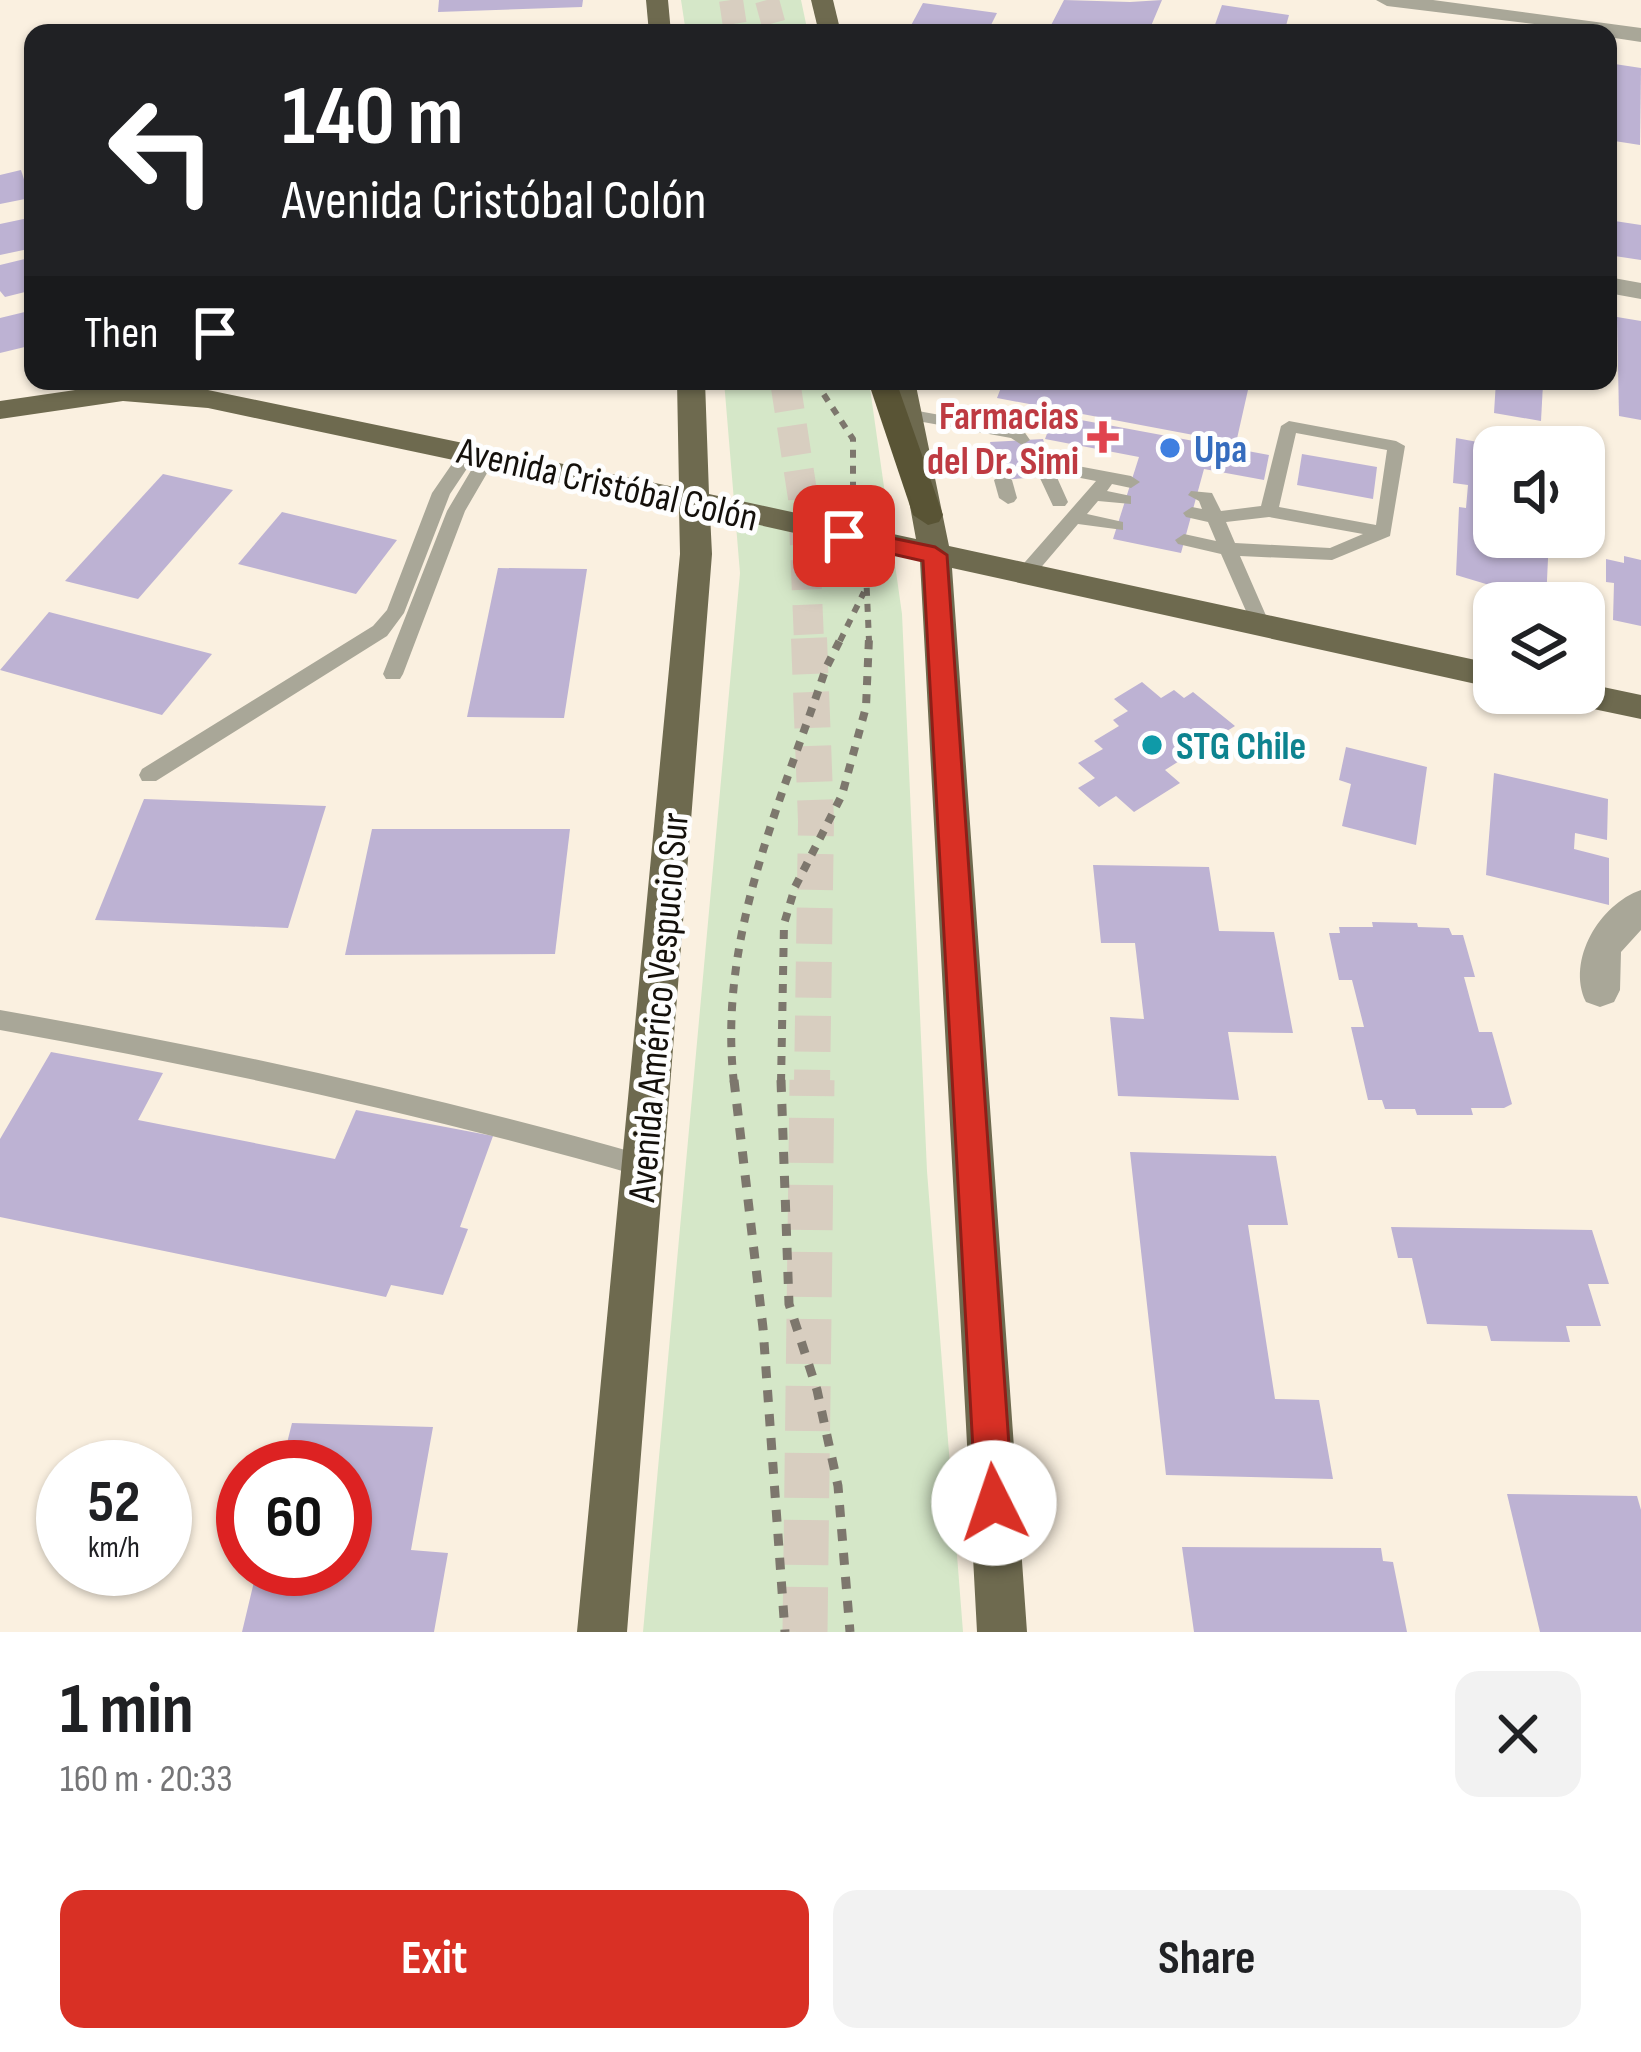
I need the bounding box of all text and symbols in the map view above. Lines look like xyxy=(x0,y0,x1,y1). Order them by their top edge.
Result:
text: 140 m xyxy=(282,67,463,168)
icon: left xyxy=(84,72,240,228)
text: Avenida Cristóbal Colón xyxy=(282,169,707,234)
icon: arrive xyxy=(182,300,248,366)
text: Then xyxy=(84,306,158,361)
place label: Farmacias del Dr. Simi xyxy=(927,394,1079,486)
marker: Farmacias del Dr. Simi xyxy=(1090,424,1116,450)
map controls xyxy=(1473,426,1605,714)
button: sound xyxy=(1473,426,1605,558)
place label: Upa xyxy=(1194,427,1247,474)
street label: Avenida Cristóbal Colón xyxy=(452,428,762,543)
marker: Upa xyxy=(1157,435,1183,461)
pin xyxy=(793,485,895,587)
icon: arrive xyxy=(811,503,877,569)
button: layers xyxy=(1473,582,1605,714)
place label: STG Chile xyxy=(1176,724,1306,771)
marker: STG Chile xyxy=(1139,732,1165,758)
street label: Avenida Américo Vespucio Sur xyxy=(619,811,700,1205)
speed limit sign: 60 xyxy=(216,1440,372,1596)
position arrow xyxy=(931,1440,1057,1566)
text: 52 xyxy=(88,1467,140,1539)
text: km/h xyxy=(88,1530,140,1566)
text: 1 min xyxy=(60,1667,194,1754)
button: close xyxy=(1455,1671,1581,1797)
text: 160 m · 20:33 xyxy=(60,1756,233,1803)
button: Exit xyxy=(60,1890,809,2028)
button: Share xyxy=(833,1890,1581,2028)

